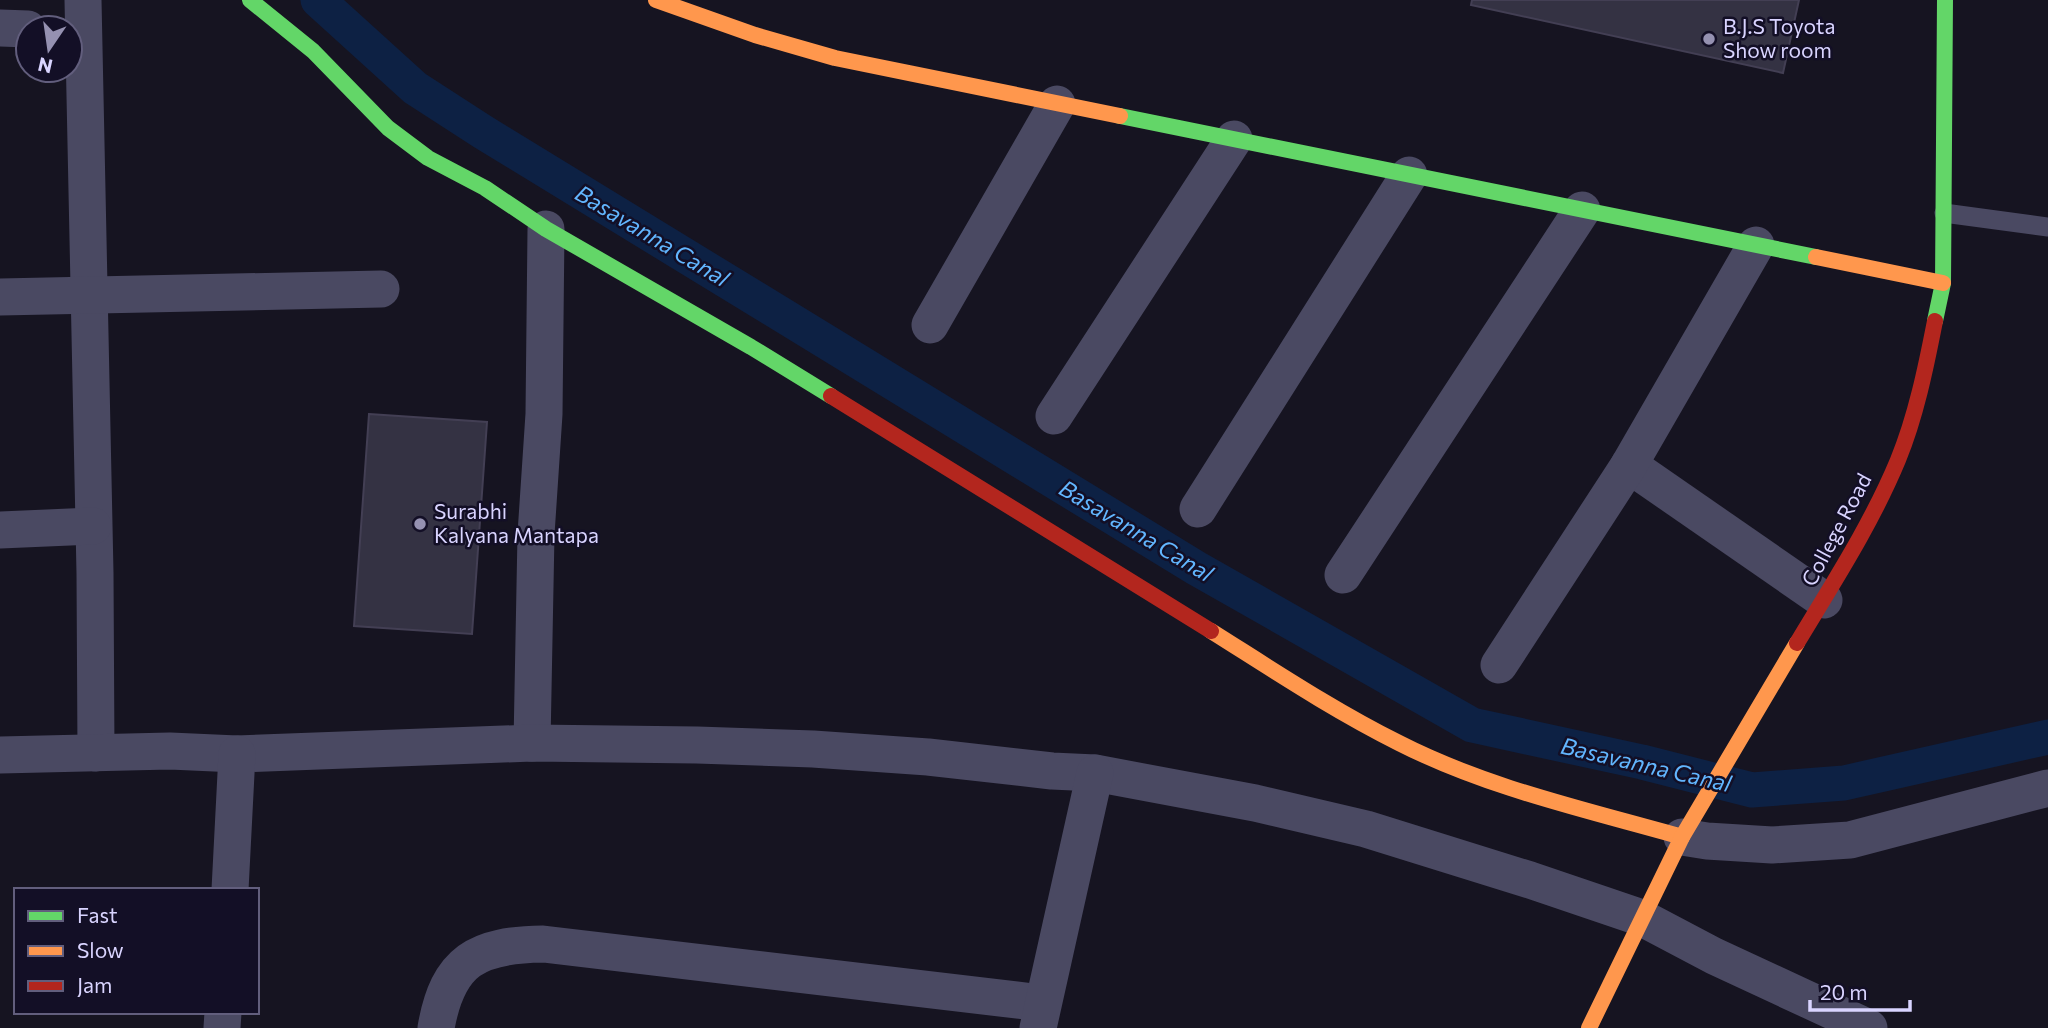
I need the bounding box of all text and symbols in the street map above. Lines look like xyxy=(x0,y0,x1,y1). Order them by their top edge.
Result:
place label: B.J.S Toyota Show room xyxy=(1723,13,1835,62)
north arrow xyxy=(14,14,84,84)
marker: B.J.S Toyota Show room xyxy=(1701,31,1717,47)
text: N xyxy=(36,53,55,79)
water label: Basavanna Canal xyxy=(571,178,735,293)
street label: College Road xyxy=(1796,469,1876,590)
water label: Basavanna Canal xyxy=(1055,473,1219,588)
place label: Surabhi Kalyana Mantapa xyxy=(434,498,599,547)
marker: Surabhi Kalyana Mantapa xyxy=(412,516,428,532)
water label: Basavanna Canal xyxy=(1558,731,1735,798)
legend xyxy=(14,888,259,1014)
text: Fast xyxy=(77,902,118,927)
text: Slow xyxy=(77,937,124,962)
scale bar xyxy=(1810,968,1910,1012)
text: Jam xyxy=(77,972,112,997)
text: 20 m xyxy=(1820,979,1868,1004)

